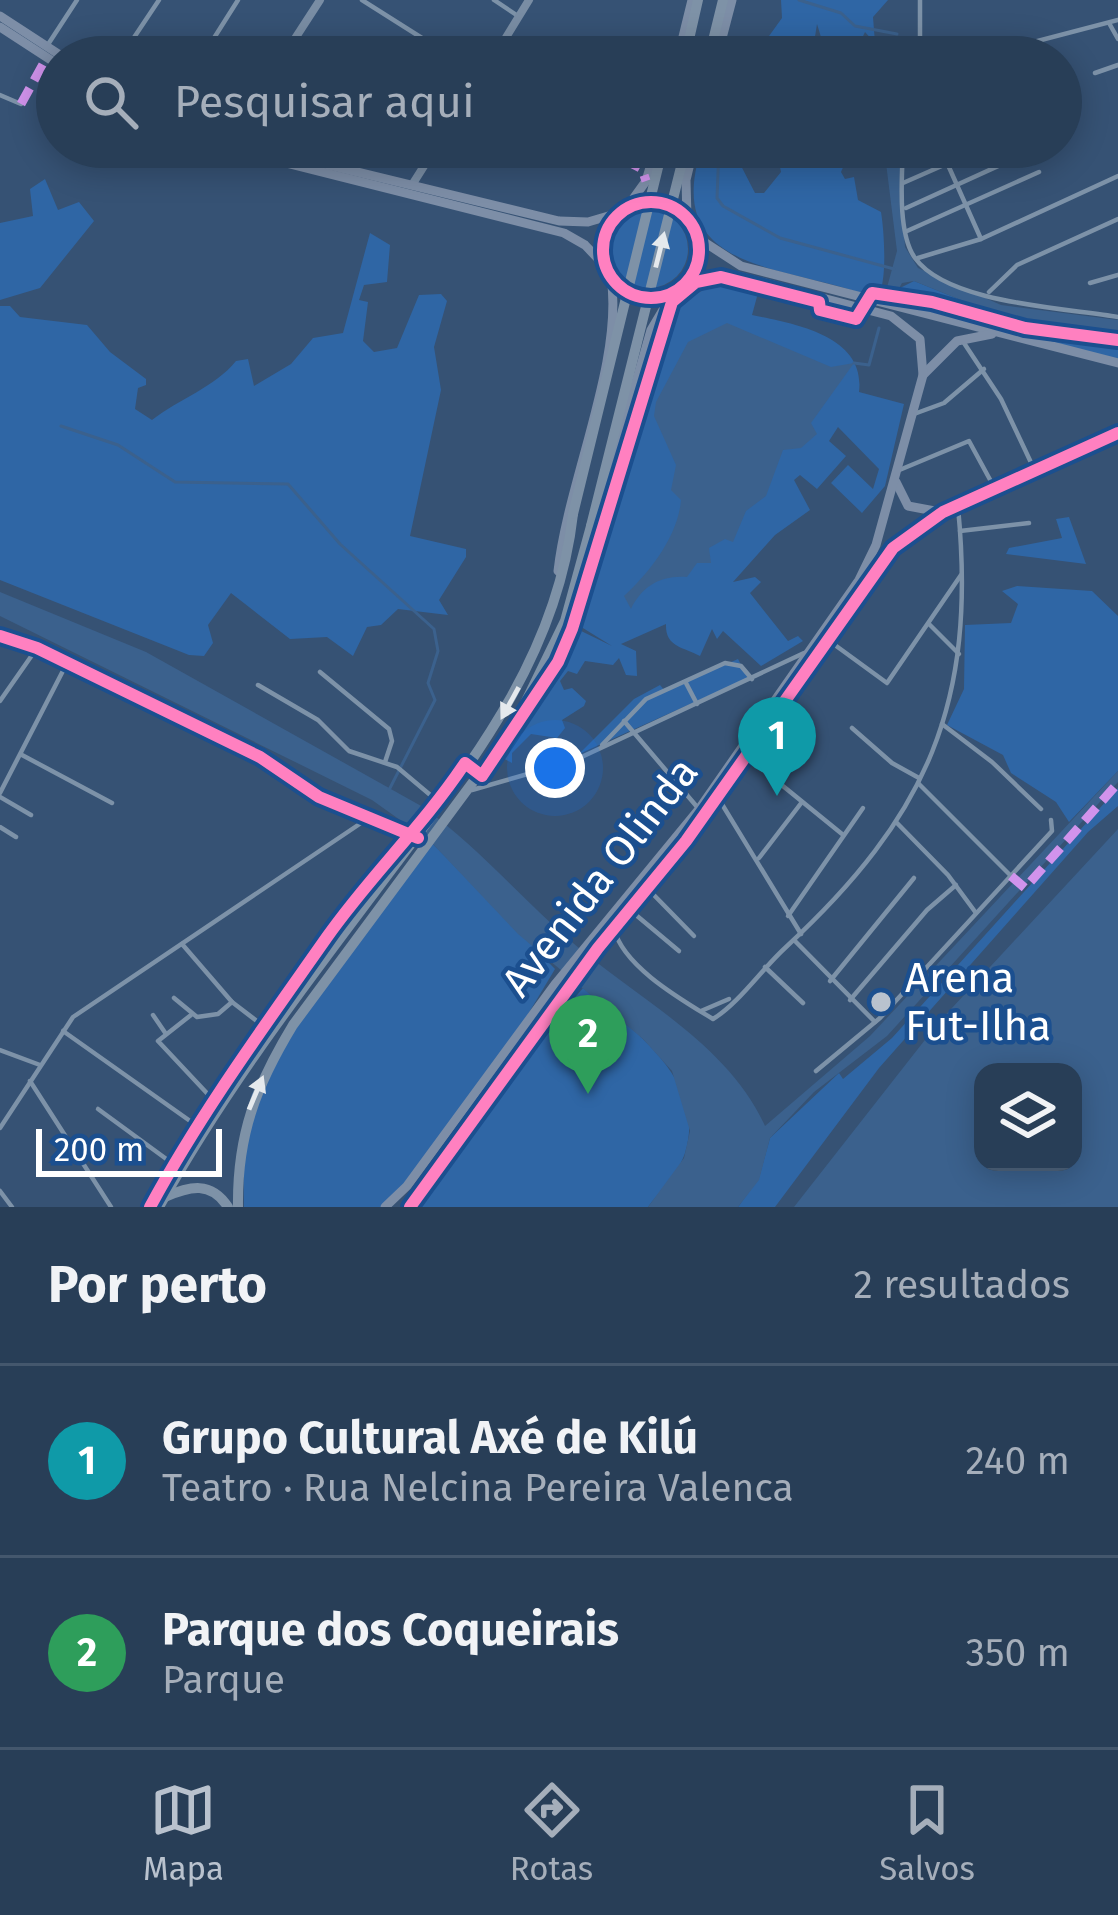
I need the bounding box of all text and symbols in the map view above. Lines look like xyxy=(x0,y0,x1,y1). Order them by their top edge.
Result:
search box xyxy=(36,36,1082,168)
icon: search xyxy=(78,69,144,135)
text: Pesquisar aqui xyxy=(174,75,475,129)
one-way arrow xyxy=(651,231,670,268)
one-way arrow xyxy=(500,686,521,720)
pin: 1 xyxy=(738,697,816,796)
your location xyxy=(525,738,585,798)
street label: Avenida Olinda xyxy=(491,748,709,1006)
place label: Arena Fut-Ilha xyxy=(905,953,1051,1051)
marker: Arena Fut-Ilha xyxy=(868,989,894,1015)
pin: 2 xyxy=(549,995,627,1094)
map controls xyxy=(974,1063,1082,1171)
button: layers xyxy=(974,1063,1082,1171)
one-way arrow xyxy=(247,1074,266,1110)
scale bar xyxy=(36,1123,222,1176)
text: 200 m xyxy=(54,1130,144,1170)
text: Por perto xyxy=(48,1254,267,1316)
text: 2 resultados xyxy=(854,1262,1070,1308)
text: Grupo Cultural Axé de Kilú xyxy=(162,1411,698,1465)
text: 1 xyxy=(78,1438,96,1484)
text: 240 m xyxy=(965,1438,1070,1484)
text: Teatro · Rua Nelcina Pereira Valenca xyxy=(162,1465,794,1511)
text: Parque dos Coqueirais xyxy=(162,1603,619,1657)
text: 2 xyxy=(77,1630,97,1676)
text: 350 m xyxy=(965,1630,1070,1676)
text: Parque xyxy=(162,1657,285,1703)
tab: Mapa xyxy=(143,1777,224,1889)
tab: Rotas xyxy=(510,1777,593,1889)
tab: Salvos xyxy=(879,1777,975,1889)

